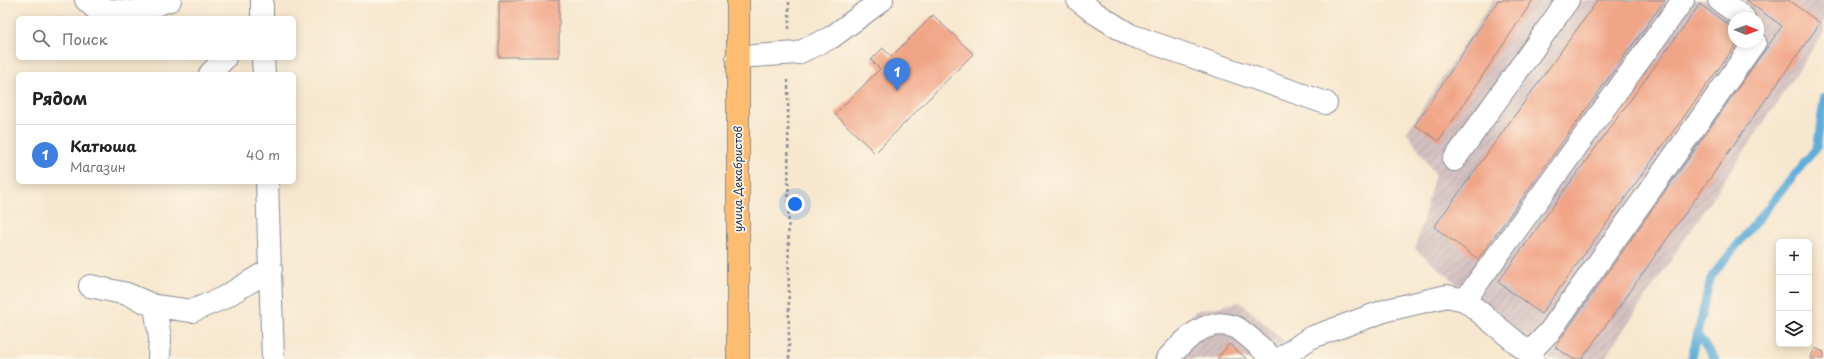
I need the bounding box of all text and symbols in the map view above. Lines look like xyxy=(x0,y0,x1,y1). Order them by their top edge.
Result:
north arrow xyxy=(1728,12,1764,48)
search box xyxy=(16,16,296,60)
icon: search xyxy=(30,27,52,49)
text: Поиск xyxy=(62,27,108,50)
pin: 1 xyxy=(884,58,910,91)
text: Рядом xyxy=(32,85,87,111)
street label: улица Декабристов xyxy=(729,126,746,232)
text: Катюша xyxy=(70,134,137,157)
text: 1 xyxy=(42,145,48,164)
text: 40 m xyxy=(246,145,280,164)
text: Магазин xyxy=(70,157,126,176)
your location xyxy=(785,194,805,214)
map controls xyxy=(1776,239,1812,347)
button: + xyxy=(1776,239,1812,275)
button: − xyxy=(1776,275,1812,311)
button: layers xyxy=(1776,311,1812,347)

